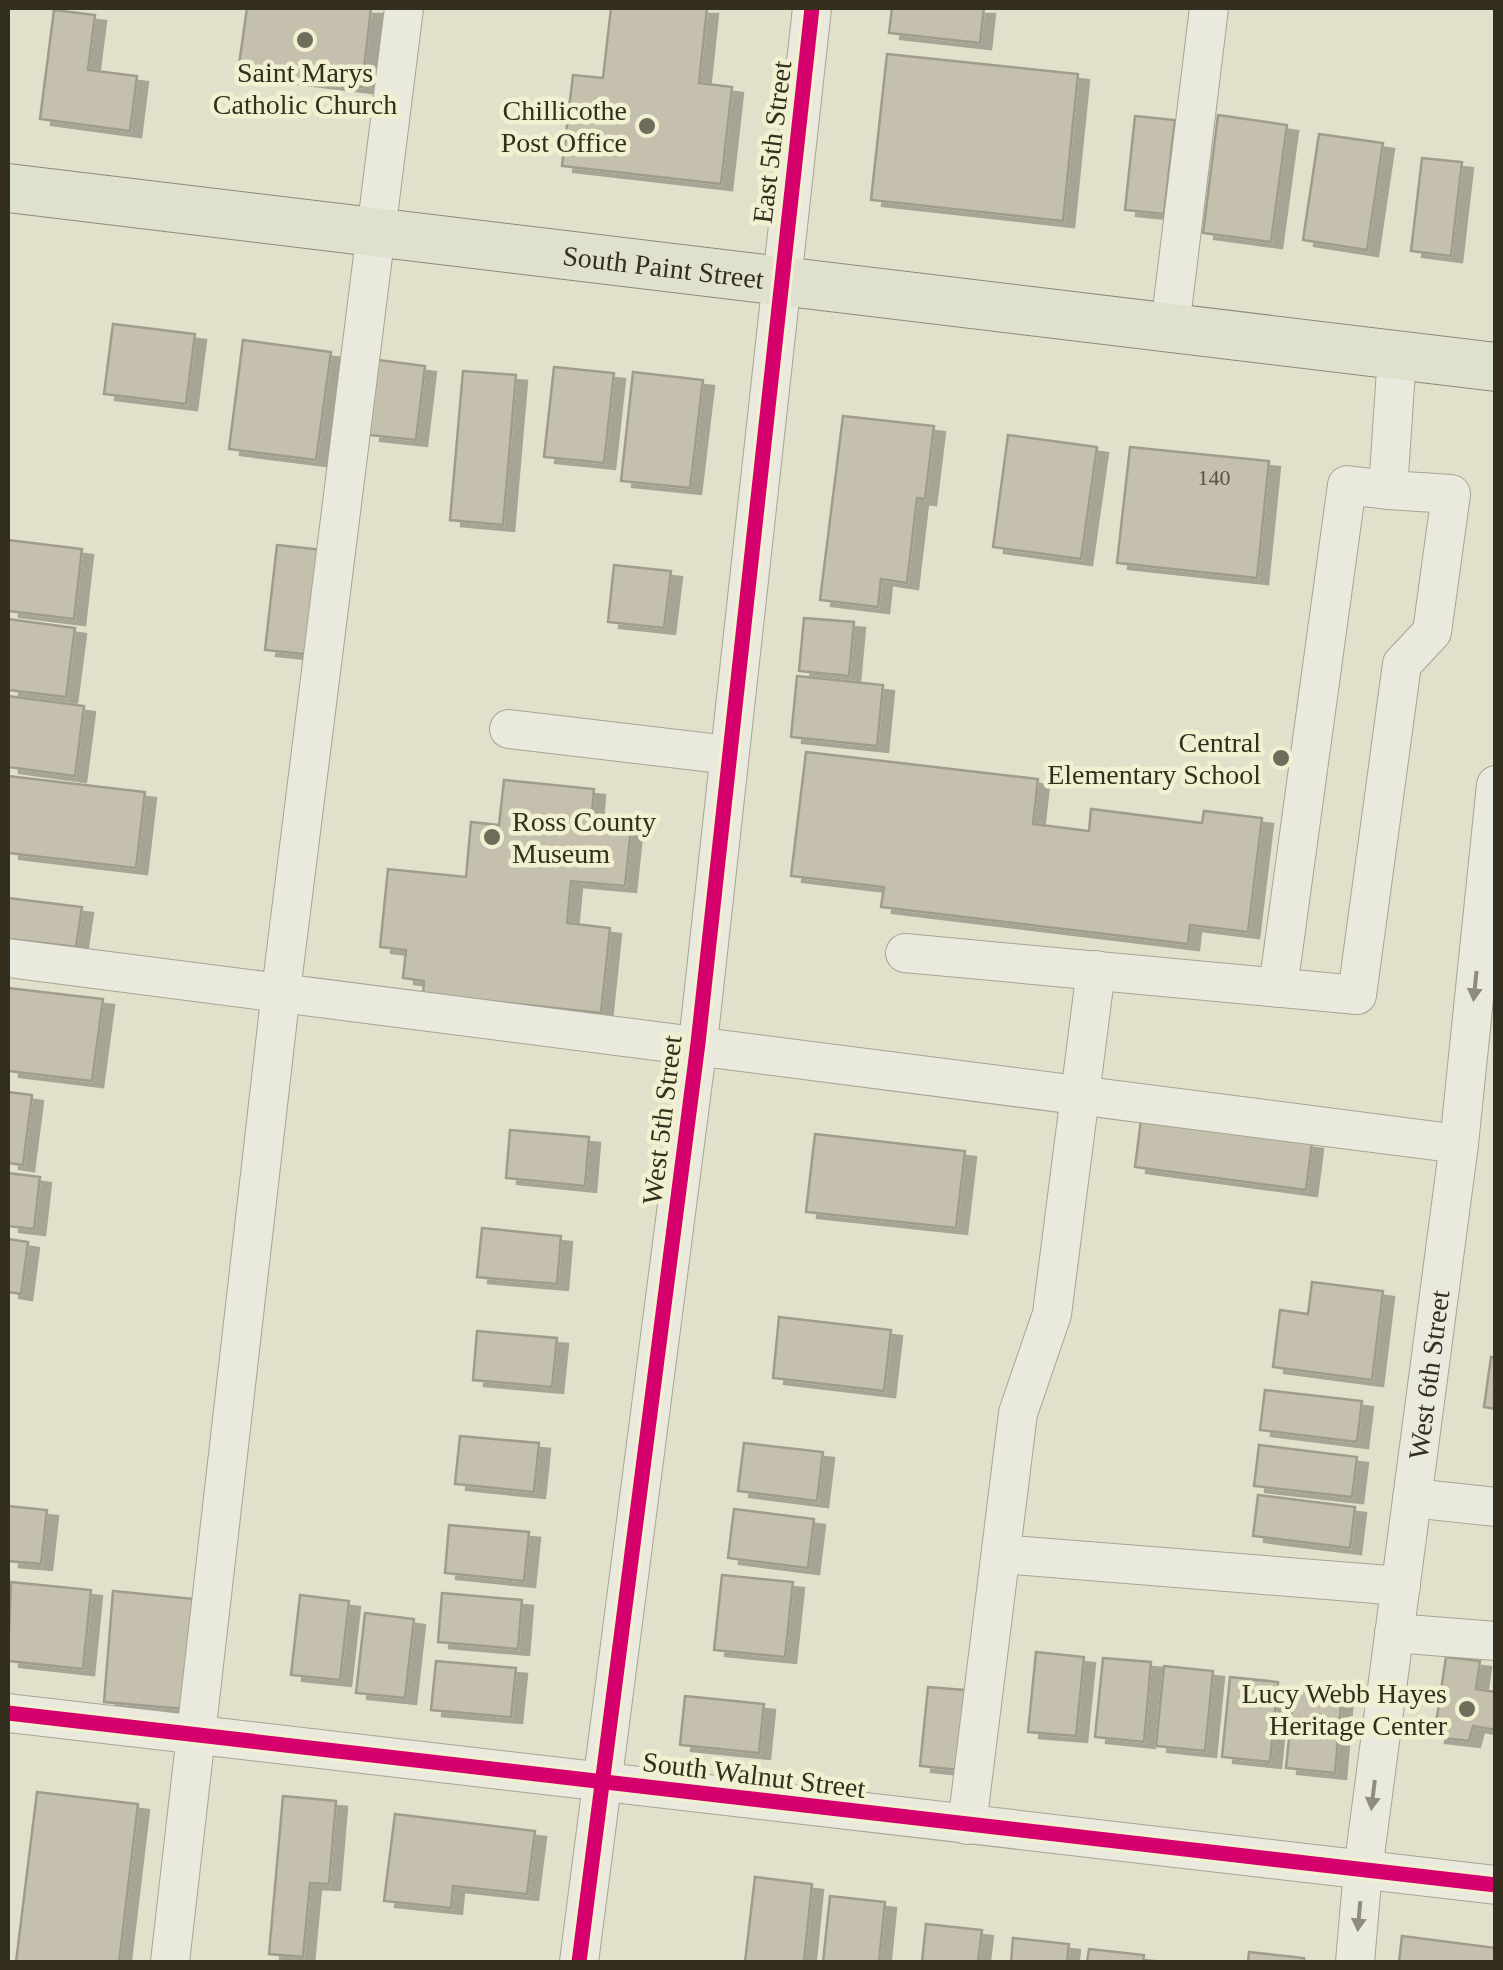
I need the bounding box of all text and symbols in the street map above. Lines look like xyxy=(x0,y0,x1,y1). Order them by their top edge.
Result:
marker: Saint Marys Catholic Church xyxy=(294,29,316,51)
place label: Saint Marys Catholic Church xyxy=(213,57,397,120)
street label: East 5th Street xyxy=(747,59,797,225)
place label: Chillicothe Post Office xyxy=(501,95,627,158)
marker: Chillicothe Post Office xyxy=(636,115,658,137)
street label: South Paint Street xyxy=(561,239,766,294)
house number: 140 xyxy=(1198,465,1231,490)
place label: Central Elementary School xyxy=(1047,727,1261,790)
marker: Central Elementary School xyxy=(1270,747,1292,769)
place label: Ross County Museum xyxy=(512,806,656,869)
marker: Ross County Museum xyxy=(481,826,503,848)
one-way arrow xyxy=(1467,971,1483,1003)
street label: West 5th Street xyxy=(636,1033,688,1206)
street label: West 6th Street xyxy=(1402,1288,1455,1461)
place label: Lucy Webb Hayes Heritage Center xyxy=(1241,1678,1448,1741)
marker: Lucy Webb Hayes Heritage Center xyxy=(1456,1698,1478,1720)
street label: South Walnut Street xyxy=(641,1746,867,1804)
one-way arrow xyxy=(1365,1779,1381,1811)
one-way arrow xyxy=(1351,1901,1367,1933)

